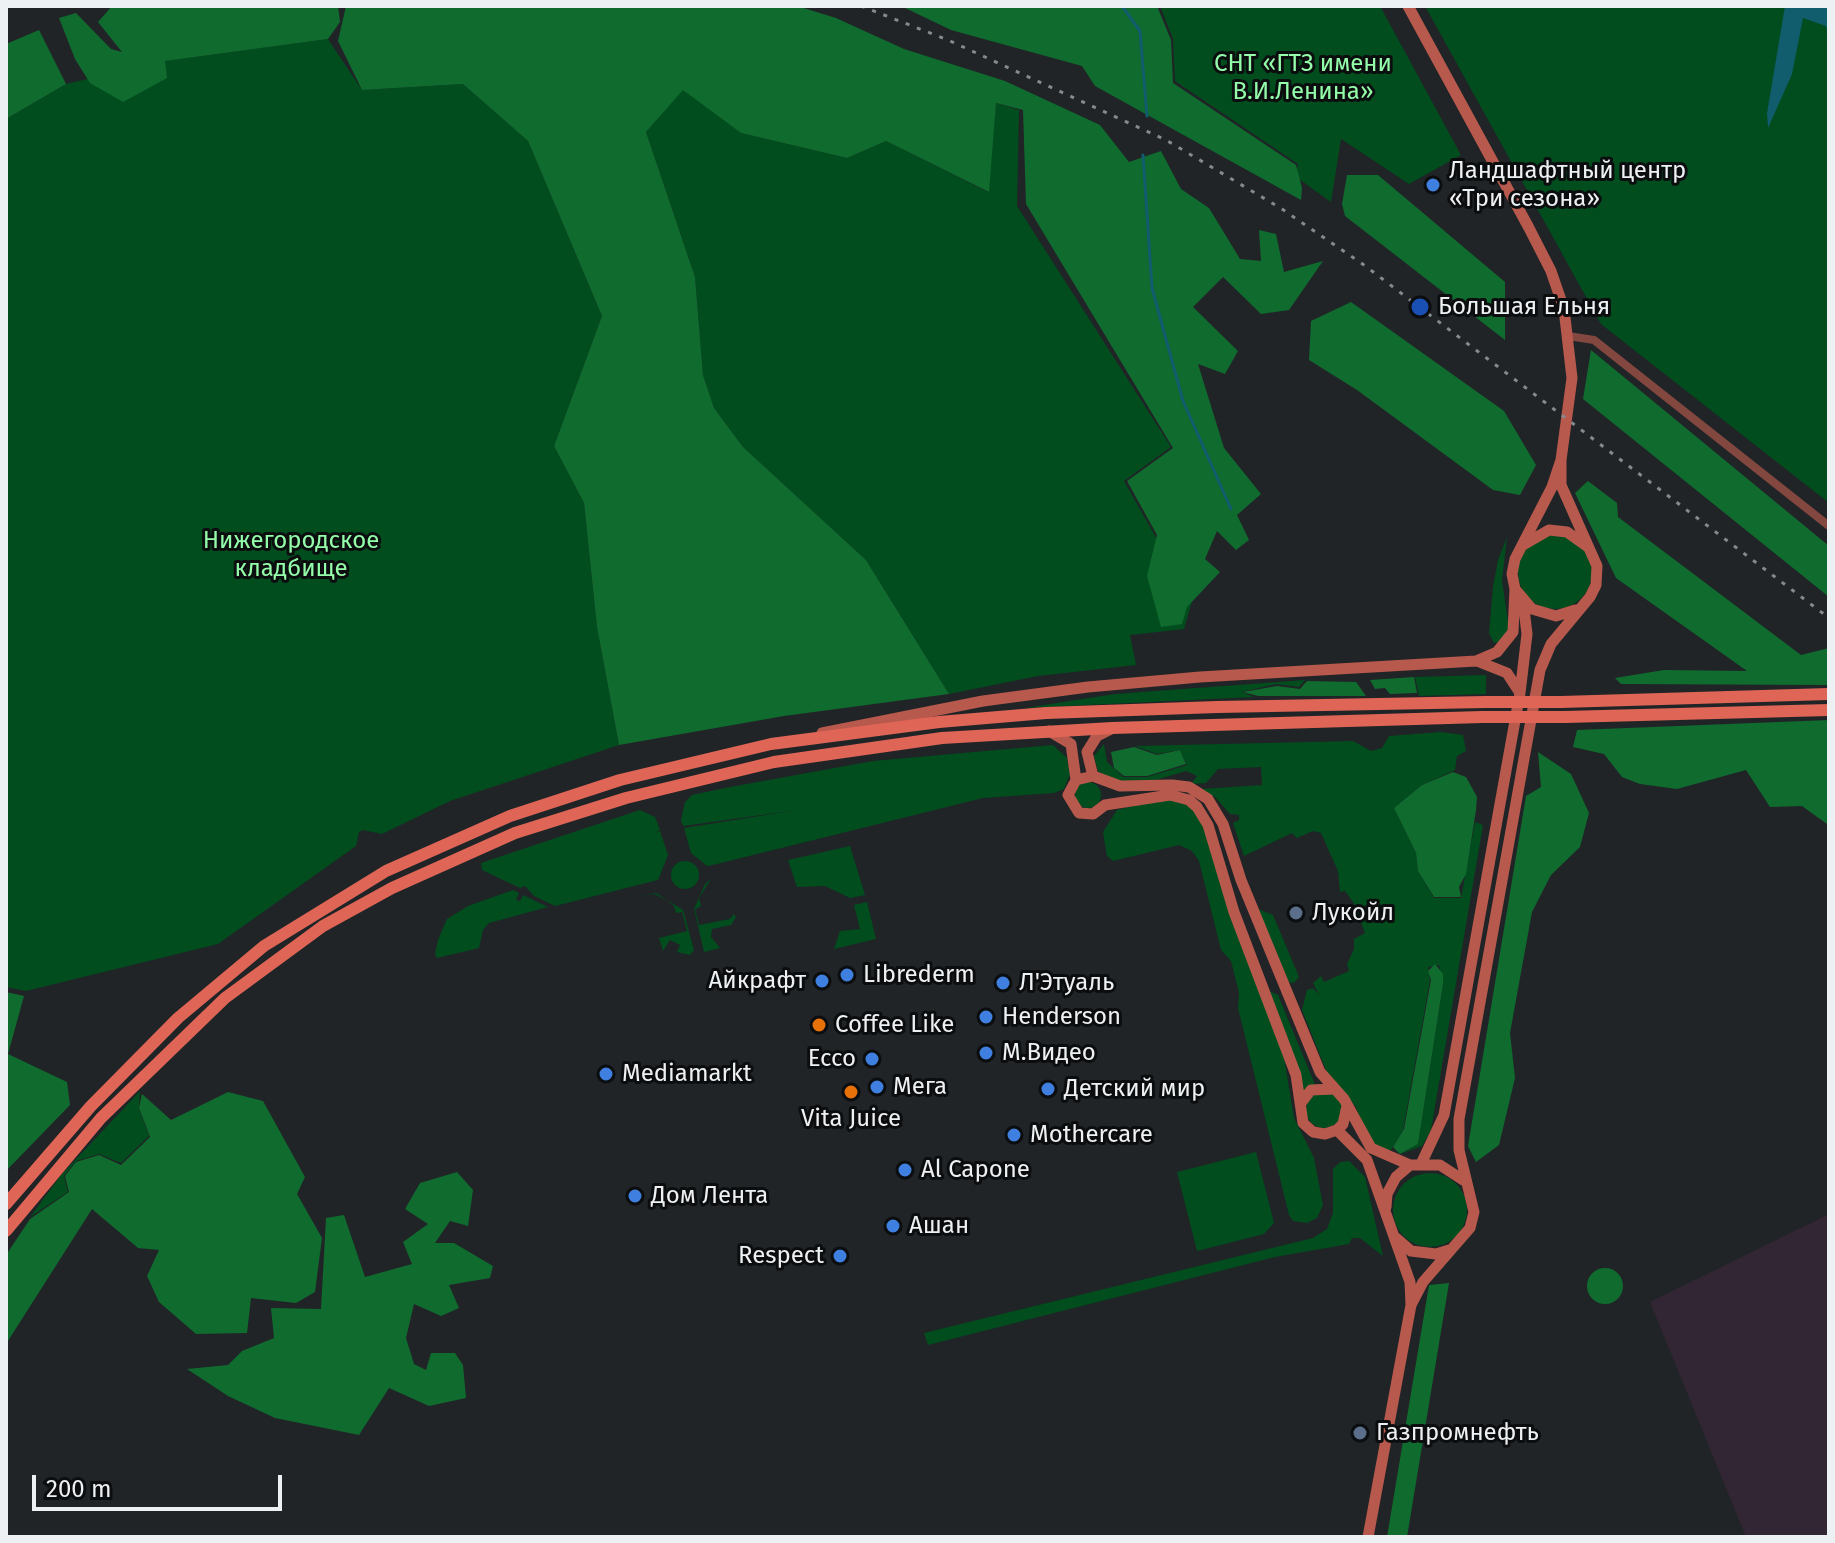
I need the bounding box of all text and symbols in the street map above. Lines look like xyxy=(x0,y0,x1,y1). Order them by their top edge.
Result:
park label: СНТ «ГТЗ имени В.И.Ленина» xyxy=(1214,50,1392,106)
place label: Ландшафтный центр «Три сезона» xyxy=(1449,157,1686,213)
marker: Ландшафтный центр «Три сезона» xyxy=(1424,176,1442,194)
place label: Большая Ельня xyxy=(1438,293,1610,321)
marker: Большая Ельня xyxy=(1409,296,1431,318)
park label: Нижегородское кладбище xyxy=(203,527,379,583)
place label: Лукойл xyxy=(1312,899,1394,927)
marker: Лукойл xyxy=(1287,904,1305,922)
place label: Librederm xyxy=(863,961,975,989)
marker: Librederm xyxy=(838,966,856,984)
place label: Айкрафт xyxy=(709,967,806,995)
place label: Л'Этуаль xyxy=(1019,969,1114,997)
marker: Айкрафт xyxy=(813,972,831,990)
marker: Л'Этуаль xyxy=(994,974,1012,992)
place label: Henderson xyxy=(1002,1003,1121,1031)
marker: Henderson xyxy=(977,1008,995,1026)
place label: Coffee Like xyxy=(835,1011,954,1039)
marker: Coffee Like xyxy=(810,1016,828,1034)
place label: М.Видео xyxy=(1002,1039,1096,1067)
marker: М.Видео xyxy=(977,1044,995,1062)
place label: Ecco xyxy=(808,1045,856,1073)
marker: Ecco xyxy=(863,1050,881,1068)
place label: Mediamarkt xyxy=(622,1060,752,1088)
marker: Mediamarkt xyxy=(597,1065,615,1083)
place label: Мега xyxy=(893,1073,947,1101)
place label: Детский мир xyxy=(1064,1075,1205,1103)
marker: Мега xyxy=(868,1078,886,1096)
marker: Детский мир xyxy=(1039,1080,1057,1098)
marker: Vita Juice xyxy=(842,1083,860,1101)
place label: Vita Juice xyxy=(801,1105,901,1133)
place label: Mothercare xyxy=(1030,1121,1153,1149)
marker: Mothercare xyxy=(1005,1126,1023,1144)
place label: Al Capone xyxy=(921,1156,1030,1184)
marker: Al Capone xyxy=(896,1161,914,1179)
place label: Дом Лента xyxy=(651,1182,768,1210)
marker: Дом Лента xyxy=(626,1187,644,1205)
place label: Ашан xyxy=(909,1212,969,1240)
marker: Ашан xyxy=(884,1217,902,1235)
place label: Respect xyxy=(738,1242,824,1270)
marker: Respect xyxy=(831,1247,849,1265)
place label: Газпромнефть xyxy=(1376,1419,1539,1447)
marker: Газпромнефть xyxy=(1351,1424,1369,1442)
scale bar xyxy=(36,1459,286,1509)
text: 200 m xyxy=(46,1475,112,1503)

